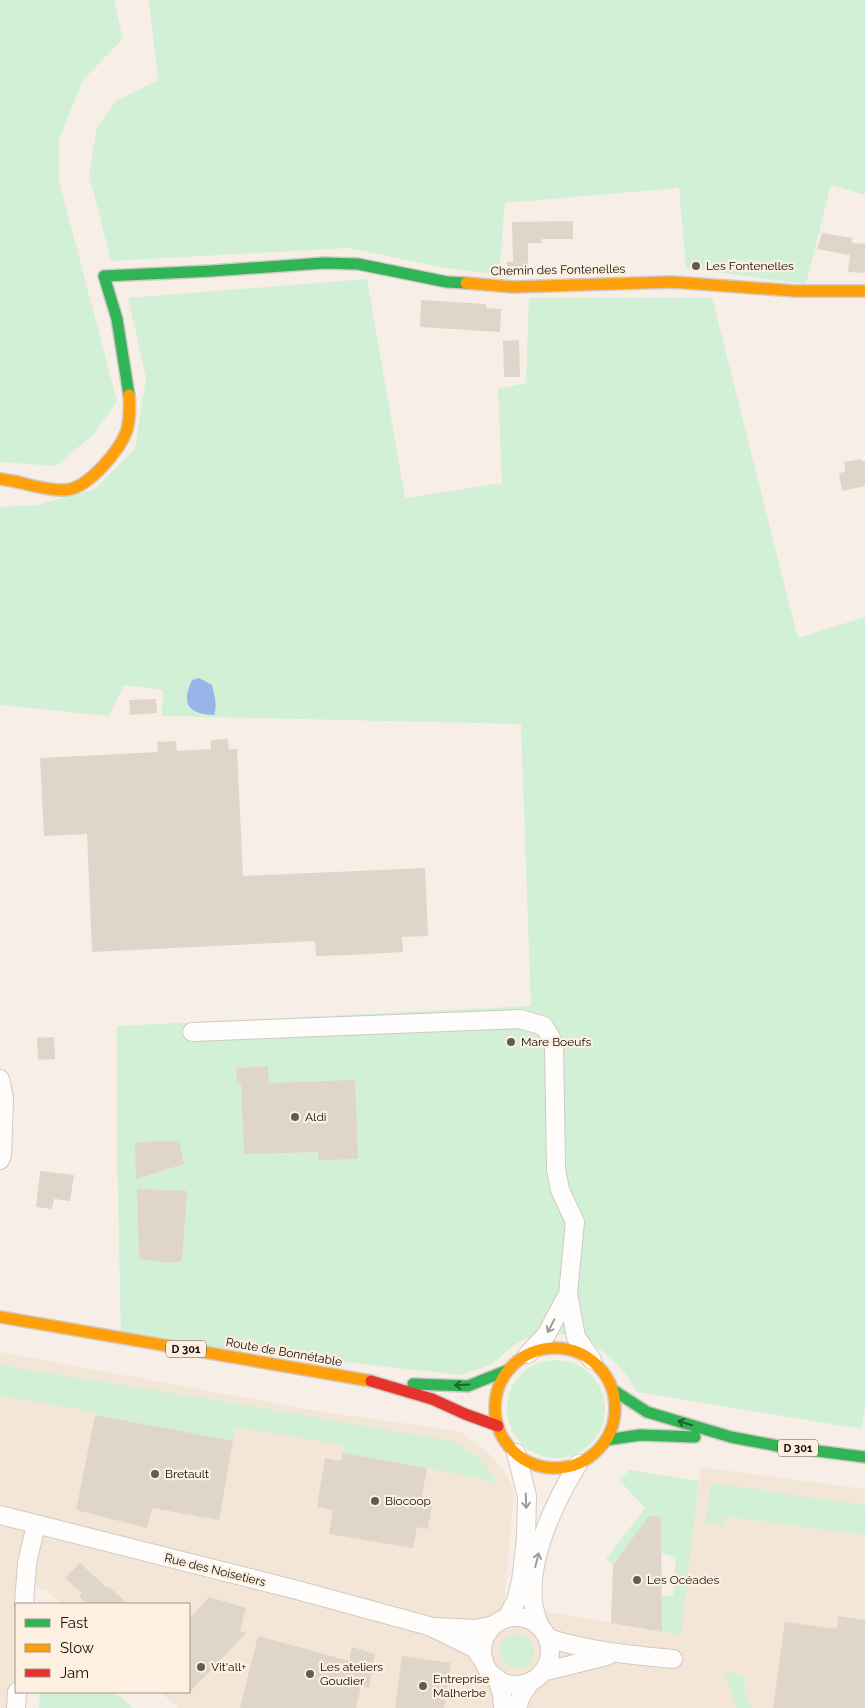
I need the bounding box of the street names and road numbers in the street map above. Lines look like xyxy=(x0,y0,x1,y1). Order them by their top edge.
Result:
street label: Chemin des Fontenelles xyxy=(491,262,626,278)
street label: Route de Bonnétable xyxy=(225,1335,343,1369)
road number: D 301 xyxy=(166,1340,206,1358)
road number: D 301 xyxy=(778,1440,818,1456)
street label: Rue des Noisetiers xyxy=(163,1551,267,1589)

